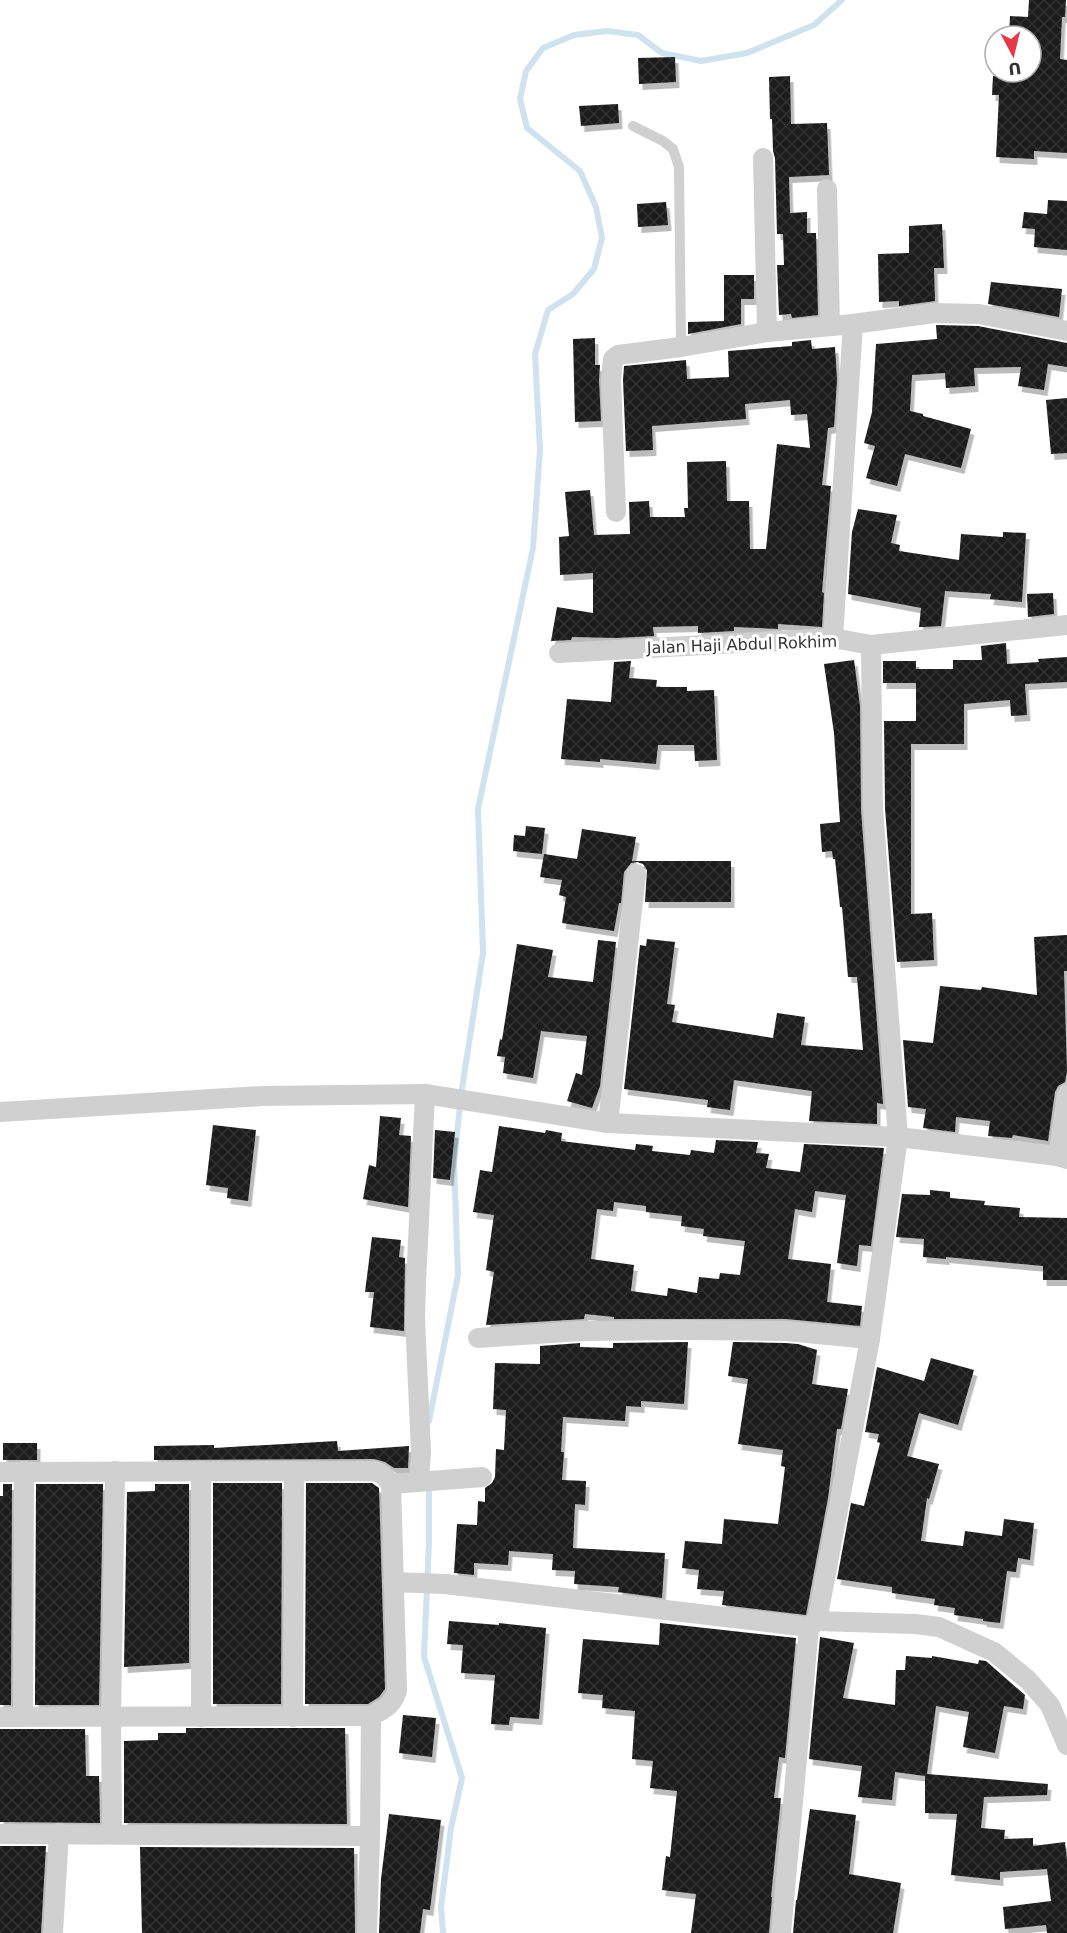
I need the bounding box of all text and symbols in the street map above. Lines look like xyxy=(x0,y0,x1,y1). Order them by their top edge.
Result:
north arrow xyxy=(983,24,1043,84)
text: U xyxy=(1007,58,1022,79)
street label: Jalan Haji Abdul Rokhim xyxy=(646,632,837,657)

